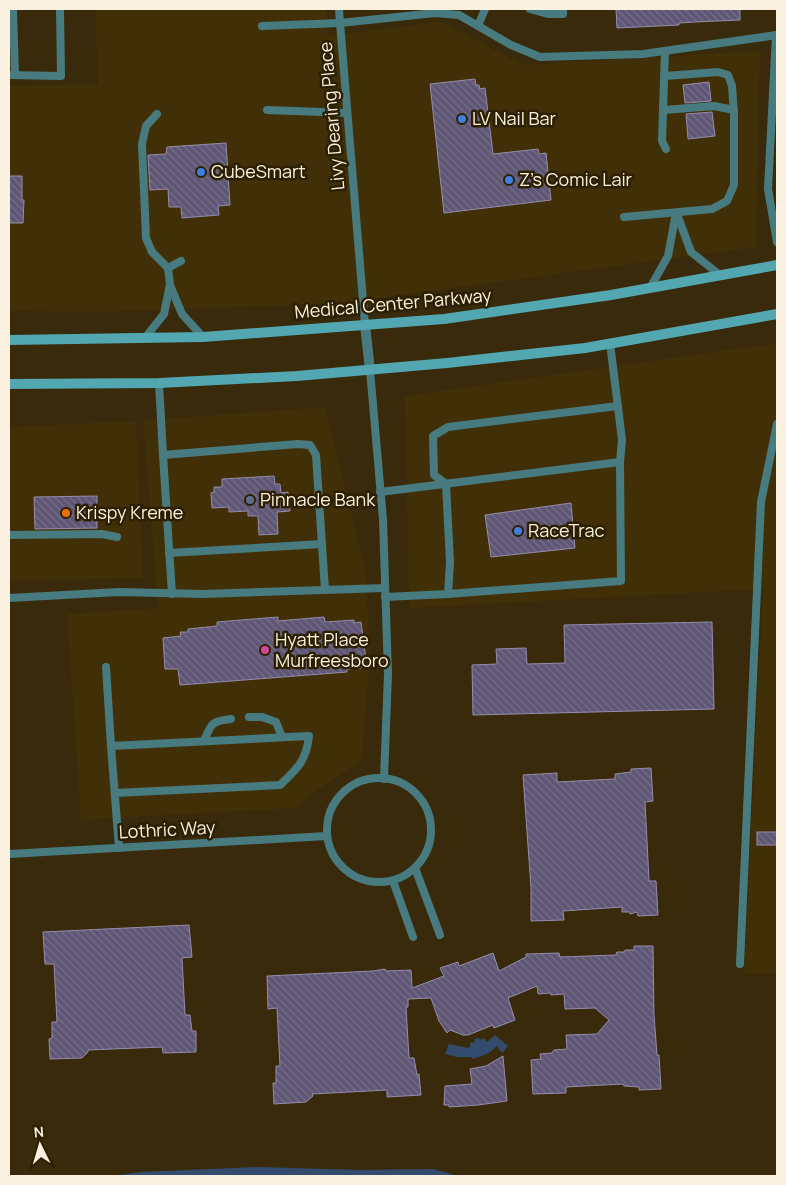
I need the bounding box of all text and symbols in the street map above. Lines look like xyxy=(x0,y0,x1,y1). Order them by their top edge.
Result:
street label: Livy Dearing Place xyxy=(313,41,349,191)
place label: LV Nail Bar xyxy=(472,106,557,130)
marker: LV Nail Bar xyxy=(456,113,468,125)
place label: CubeSmart xyxy=(211,159,306,183)
marker: CubeSmart xyxy=(195,166,207,178)
place label: Z's Comic Lair xyxy=(519,167,633,191)
marker: Z's Comic Lair xyxy=(503,174,515,186)
street label: Medical Center Parkway xyxy=(293,282,493,324)
place label: Pinnacle Bank xyxy=(260,487,376,511)
marker: Pinnacle Bank xyxy=(244,494,256,506)
place label: Krispy Kreme xyxy=(76,500,183,524)
marker: Krispy Kreme xyxy=(60,507,72,519)
place label: RaceTrac xyxy=(528,518,604,542)
marker: RaceTrac xyxy=(512,525,524,537)
place label: Hyatt Place Murfreesboro xyxy=(275,627,389,672)
marker: Hyatt Place Murfreesboro xyxy=(259,644,271,656)
street label: Lothric Way xyxy=(118,814,216,844)
north arrow xyxy=(15,1120,65,1170)
text: N xyxy=(33,1122,45,1141)

